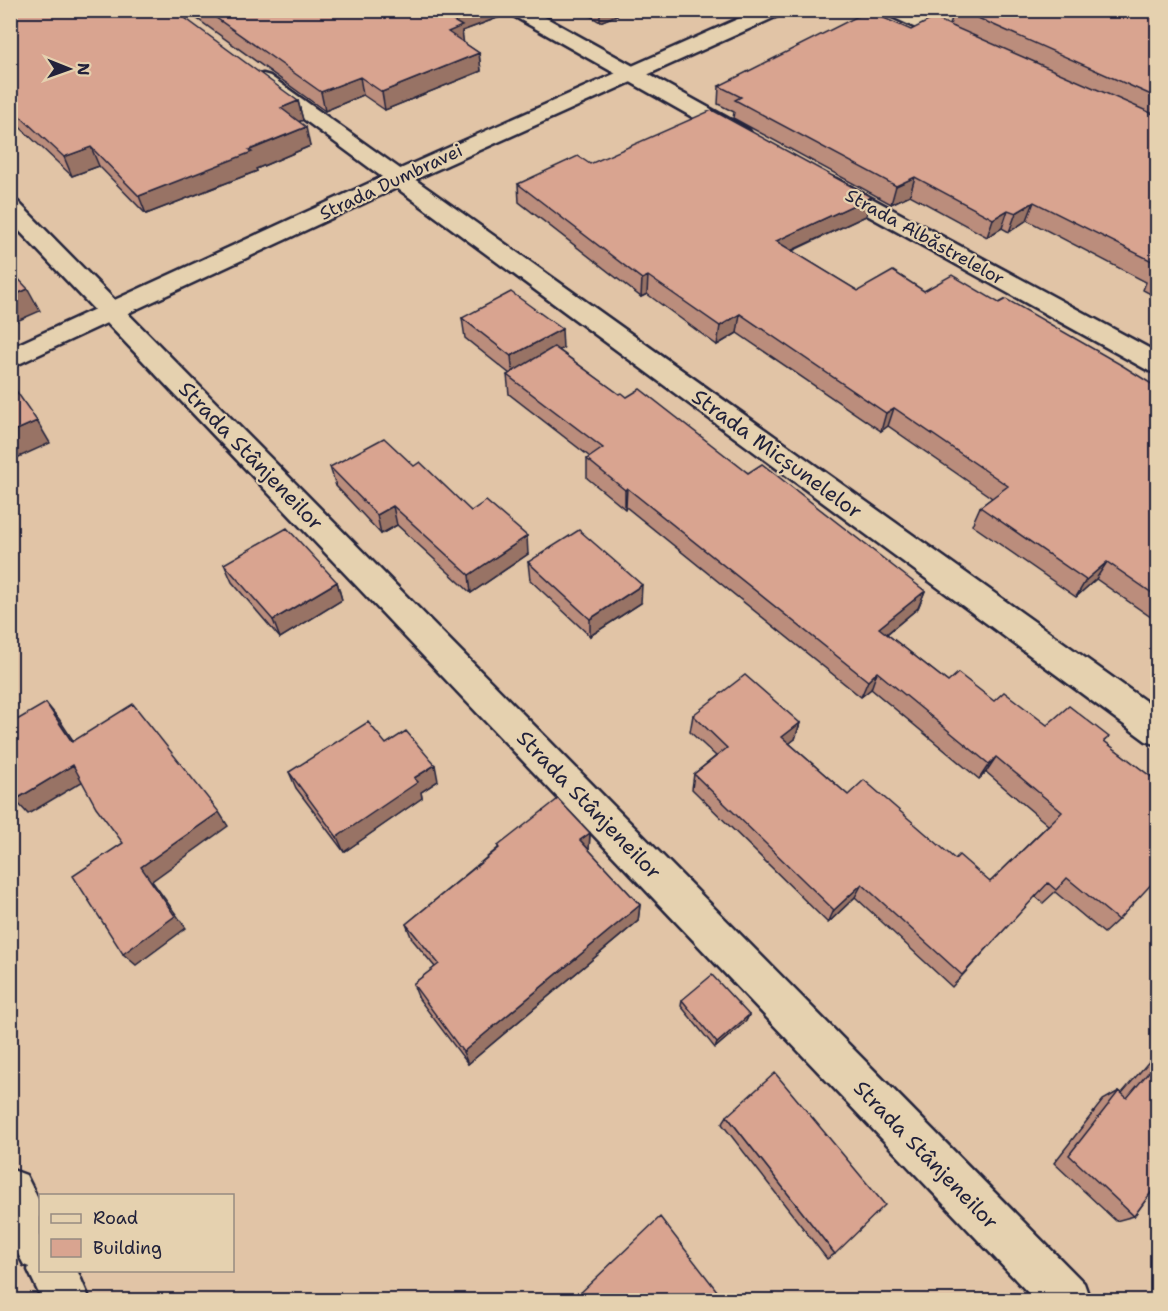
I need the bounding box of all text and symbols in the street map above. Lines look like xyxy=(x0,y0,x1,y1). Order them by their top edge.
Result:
north arrow xyxy=(39,39,99,99)
text: N xyxy=(73,63,94,76)
street label: Strada Dumbravei xyxy=(316,138,466,226)
street label: Strada Albăstrelelor xyxy=(841,183,1009,291)
street label: Strada Stânjeneilor xyxy=(172,375,330,537)
street label: Strada Micșunelelor xyxy=(686,383,868,526)
street label: Strada Stânjeneilor xyxy=(510,724,668,886)
street label: Strada Stânjeneilor xyxy=(847,1074,1005,1236)
legend xyxy=(39,1194,234,1272)
text: Road xyxy=(93,1206,138,1230)
text: Building xyxy=(93,1236,162,1260)

